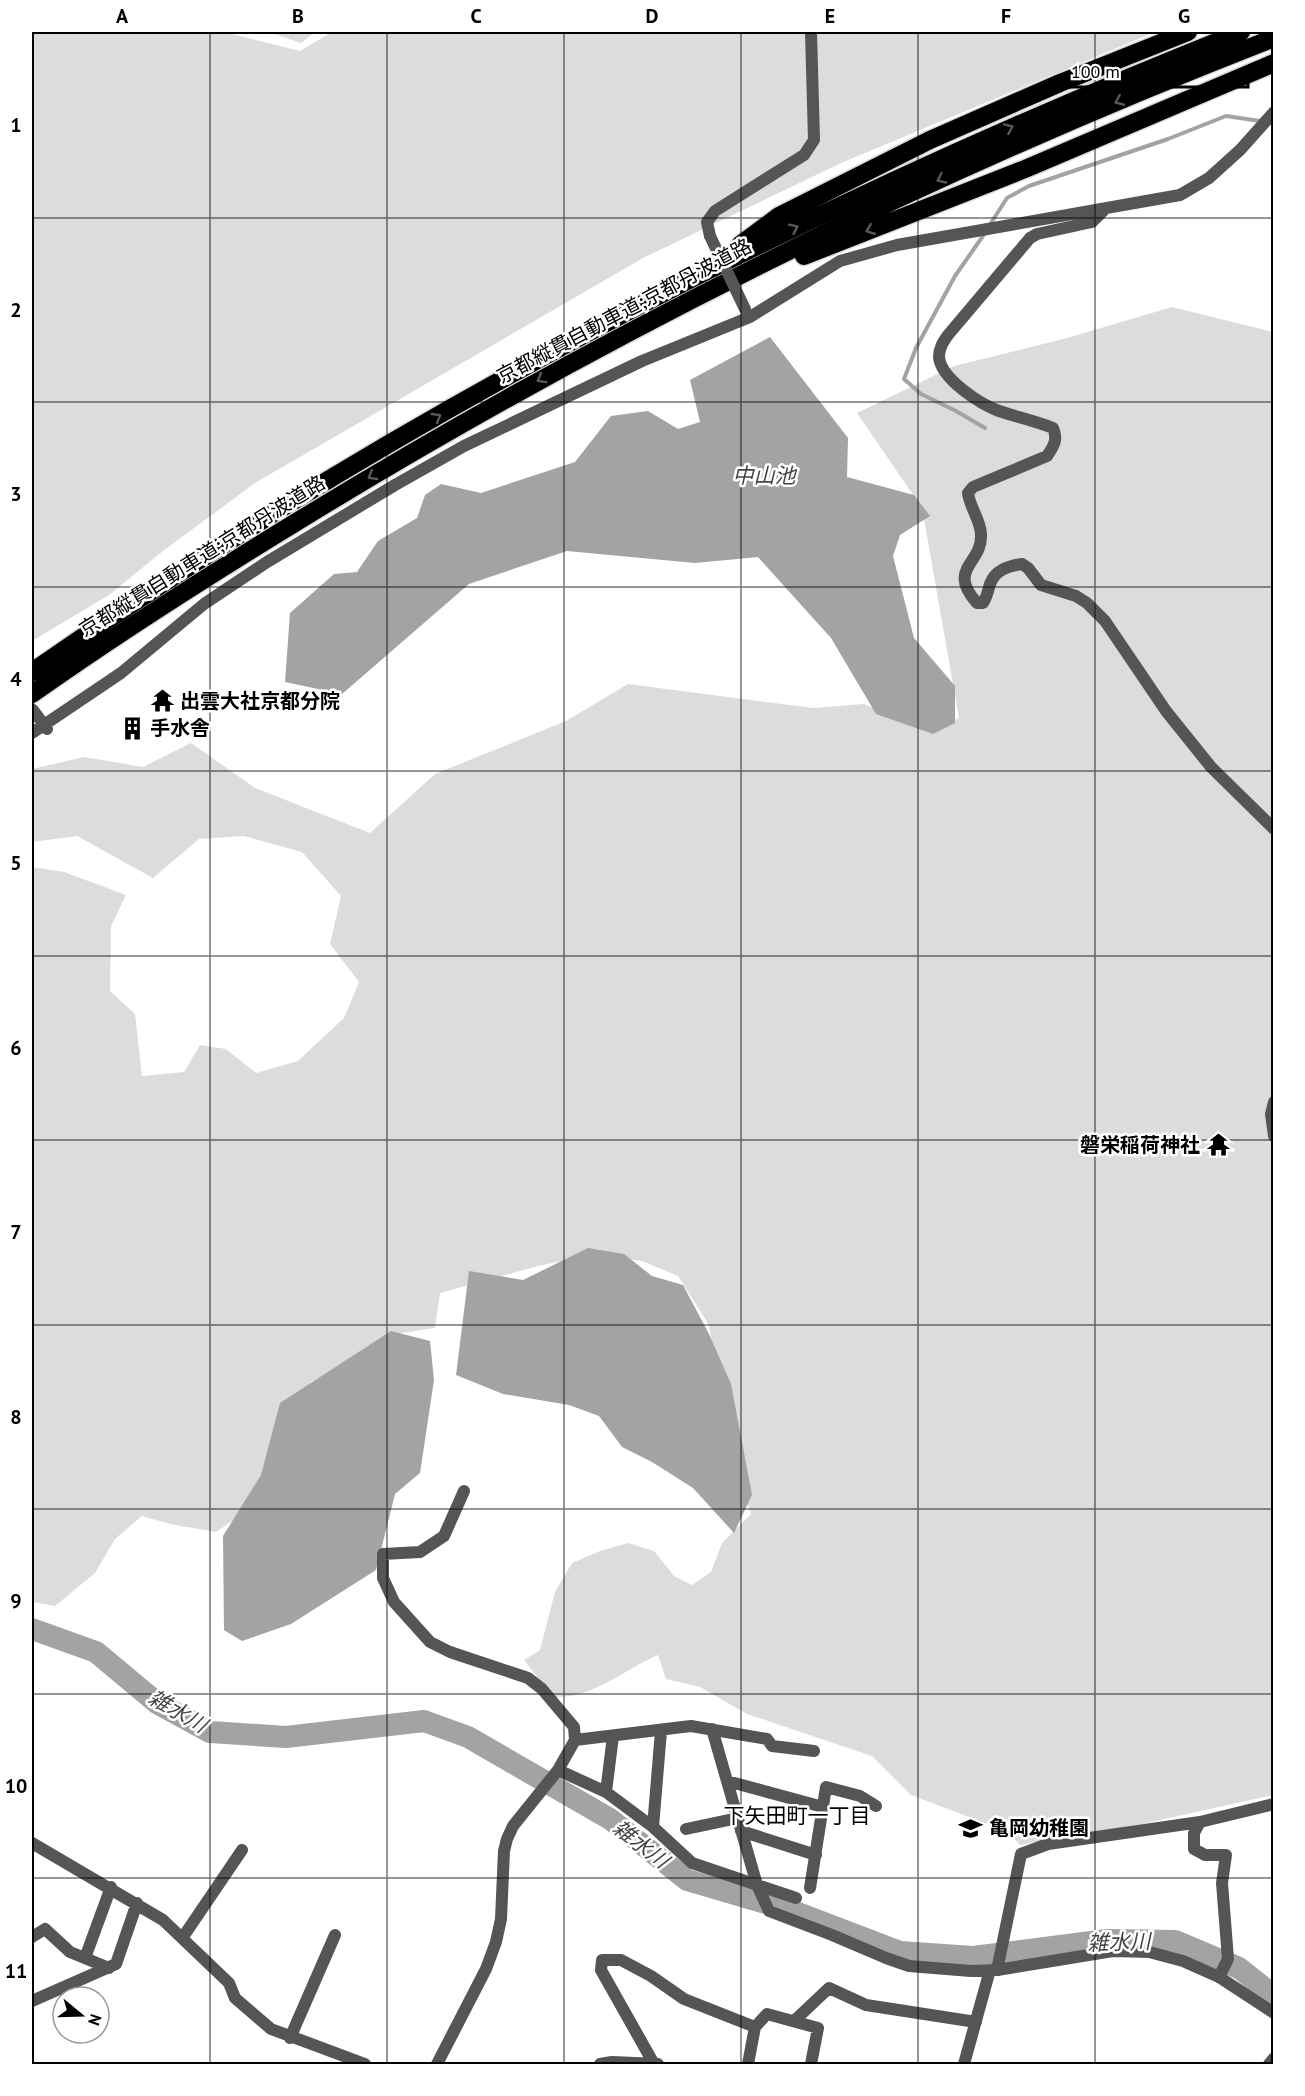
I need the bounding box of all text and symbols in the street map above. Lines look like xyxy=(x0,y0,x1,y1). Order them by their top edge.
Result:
text: A xyxy=(116,3,129,29)
text: B xyxy=(292,3,304,29)
text: C xyxy=(470,3,482,29)
text: D xyxy=(646,3,659,29)
text: E xyxy=(825,3,835,29)
text: F xyxy=(1001,3,1011,29)
text: G xyxy=(1178,3,1190,29)
scale bar xyxy=(1062,51,1248,89)
text: 100 m xyxy=(1071,60,1120,83)
one-way arrow xyxy=(1115,94,1126,106)
text: 1 xyxy=(10,112,22,138)
one-way arrow xyxy=(1003,124,1014,136)
one-way arrow xyxy=(936,172,947,184)
one-way arrow xyxy=(788,223,799,235)
one-way arrow xyxy=(866,223,877,235)
street label: 京都縦貫自動車道;京都丹波道路 xyxy=(492,233,756,389)
text: 2 xyxy=(10,297,22,323)
one-way arrow xyxy=(537,372,547,383)
one-way arrow xyxy=(430,413,441,425)
water label: 中山池 xyxy=(733,462,797,489)
one-way arrow xyxy=(368,468,378,480)
street label: 京都縦貫自動車道;京都丹波道路 xyxy=(74,469,330,643)
text: 3 xyxy=(10,481,22,507)
text: 4 xyxy=(10,666,22,692)
temple icon: 出雲大社京都分院 xyxy=(149,688,175,714)
place label: 出雲大社京都分院 xyxy=(180,688,340,714)
building icon: 手水舎 xyxy=(119,715,145,741)
place label: 手水舎 xyxy=(150,715,210,741)
text: 5 xyxy=(10,850,22,876)
text: 6 xyxy=(10,1035,22,1061)
place label: 磐栄稲荷神社 xyxy=(1080,1132,1200,1158)
temple icon: 磐栄稲荷神社 xyxy=(1205,1132,1231,1158)
text: 7 xyxy=(10,1219,22,1245)
text: 8 xyxy=(10,1404,22,1430)
text: 9 xyxy=(10,1588,22,1614)
water label: 雑水川 xyxy=(144,1684,214,1739)
text: 10 xyxy=(5,1773,27,1799)
district label: 下矢田町一丁目 xyxy=(724,1802,871,1829)
water label: 雑水川 xyxy=(608,1814,676,1875)
school or university icon: 亀岡幼稚園 xyxy=(958,1815,984,1841)
place label: 亀岡幼稚園 xyxy=(989,1815,1089,1841)
water label: 雑水川 xyxy=(1087,1927,1153,1957)
text: 11 xyxy=(5,1958,27,1984)
north arrow xyxy=(51,1985,111,2045)
text: N xyxy=(84,2012,106,2028)

